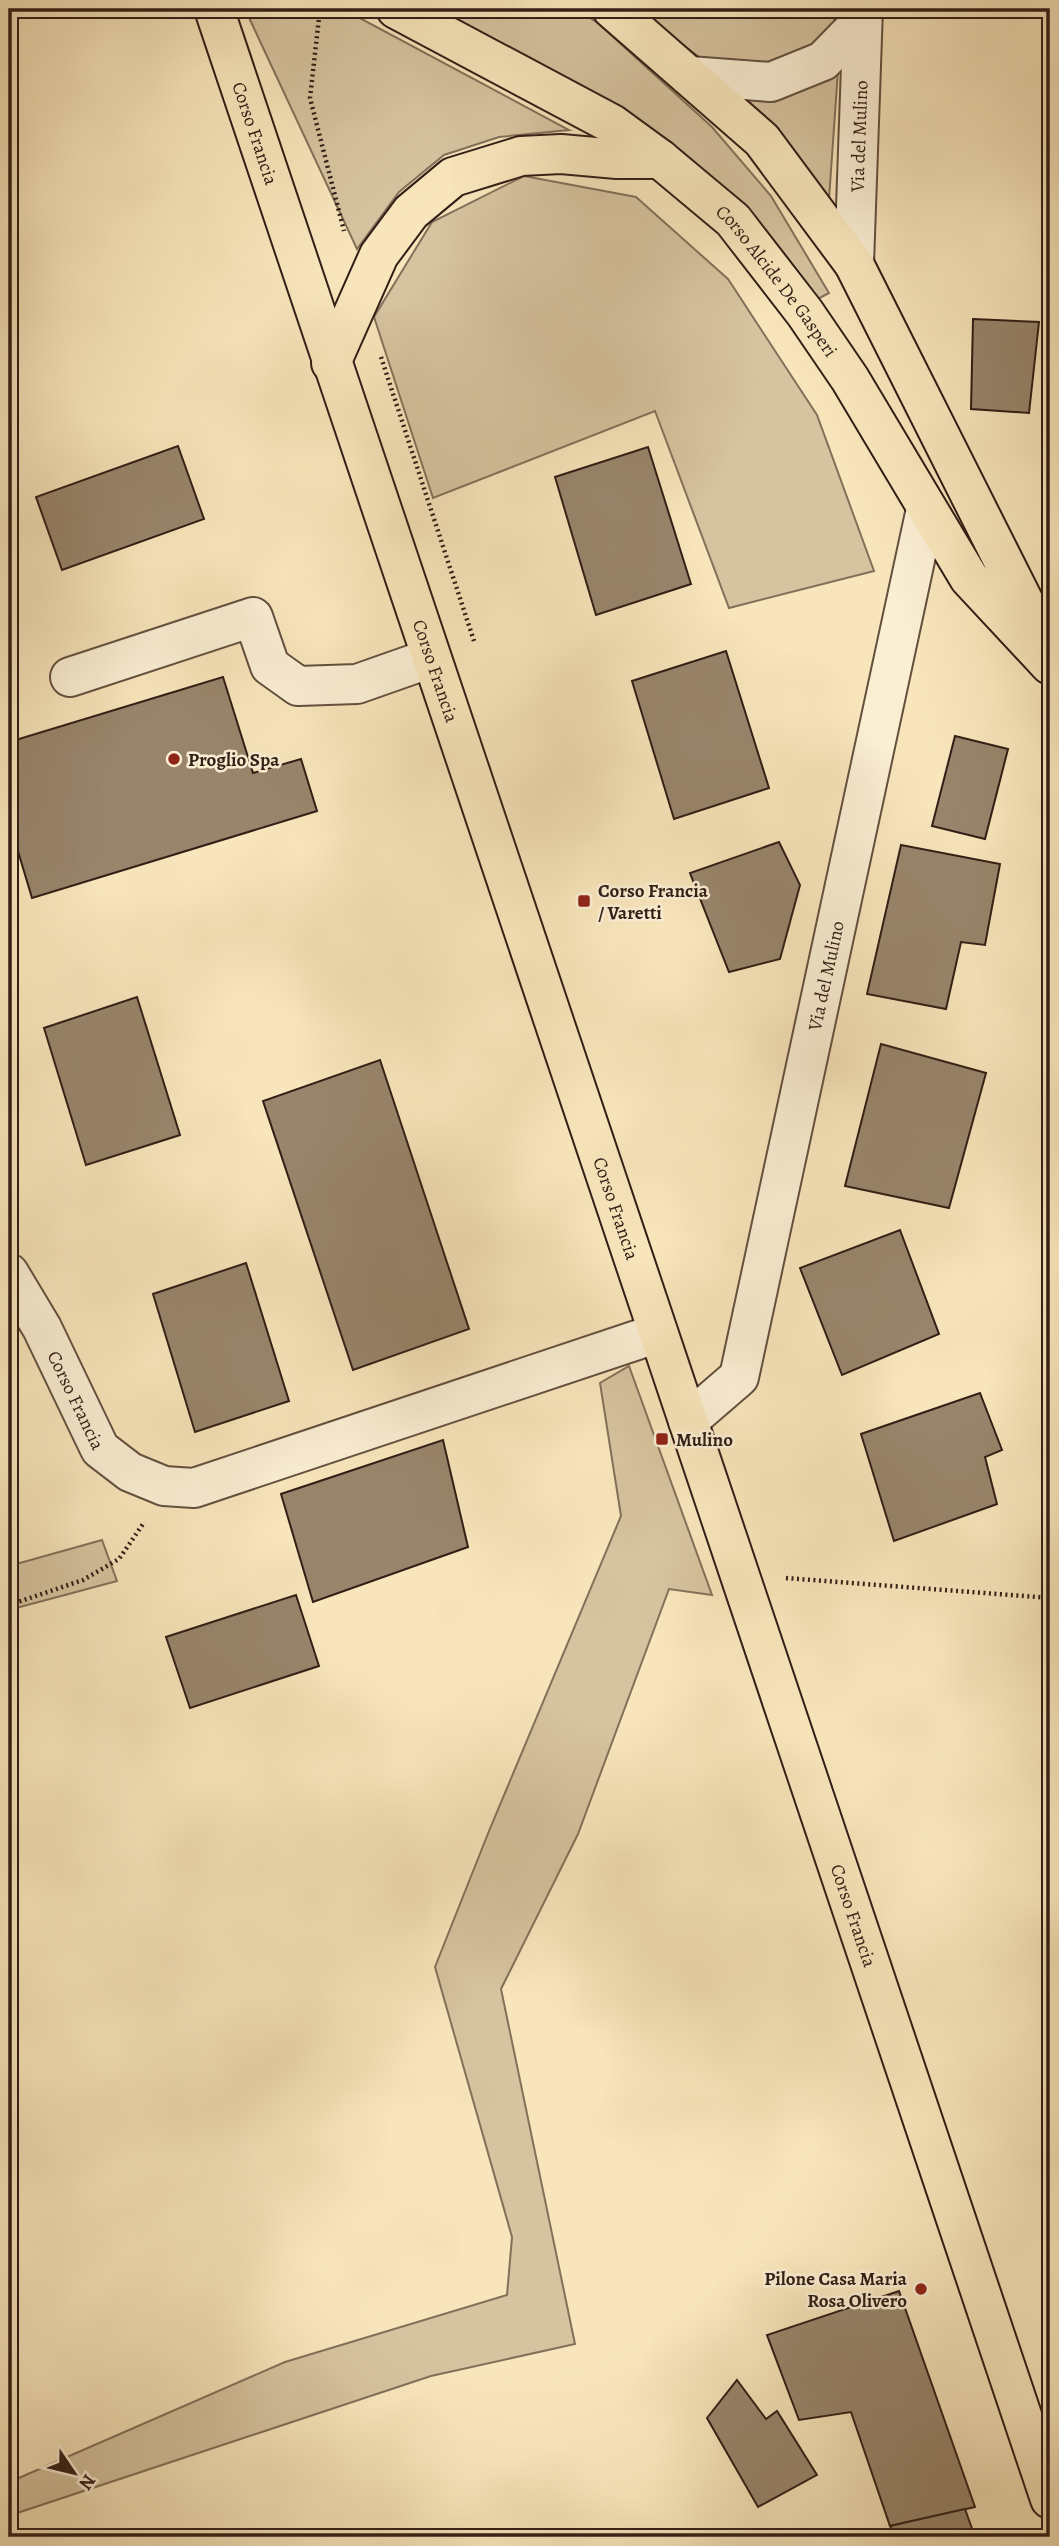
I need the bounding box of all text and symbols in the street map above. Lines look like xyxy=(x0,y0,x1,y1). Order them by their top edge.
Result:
street label: Corso Francia xyxy=(225,79,284,189)
street label: Via del Mulino xyxy=(845,80,874,193)
street label: Corso Alcide De Gasperi xyxy=(710,199,843,362)
street label: Corso Francia xyxy=(406,616,465,726)
place label: Proglio Spa xyxy=(188,747,280,773)
marker: Proglio Spa xyxy=(166,751,182,767)
place label: Corso Francia / Varetti xyxy=(598,878,709,926)
marker: Corso Francia / Varetti xyxy=(576,893,592,909)
street label: Via del Mulino xyxy=(802,918,851,1034)
street label: Corso Francia xyxy=(586,1154,645,1264)
street label: Corso Francia xyxy=(41,1347,111,1455)
place label: Mulino xyxy=(676,1427,733,1453)
marker: Mulino xyxy=(654,1431,670,1447)
street label: Corso Francia xyxy=(824,1861,883,1971)
place label: Pilone Casa Maria Rosa Olivero xyxy=(764,2266,908,2314)
marker: Pilone Casa Maria Rosa Olivero xyxy=(913,2281,929,2297)
north arrow xyxy=(38,2438,108,2508)
text: N xyxy=(72,2469,102,2495)

